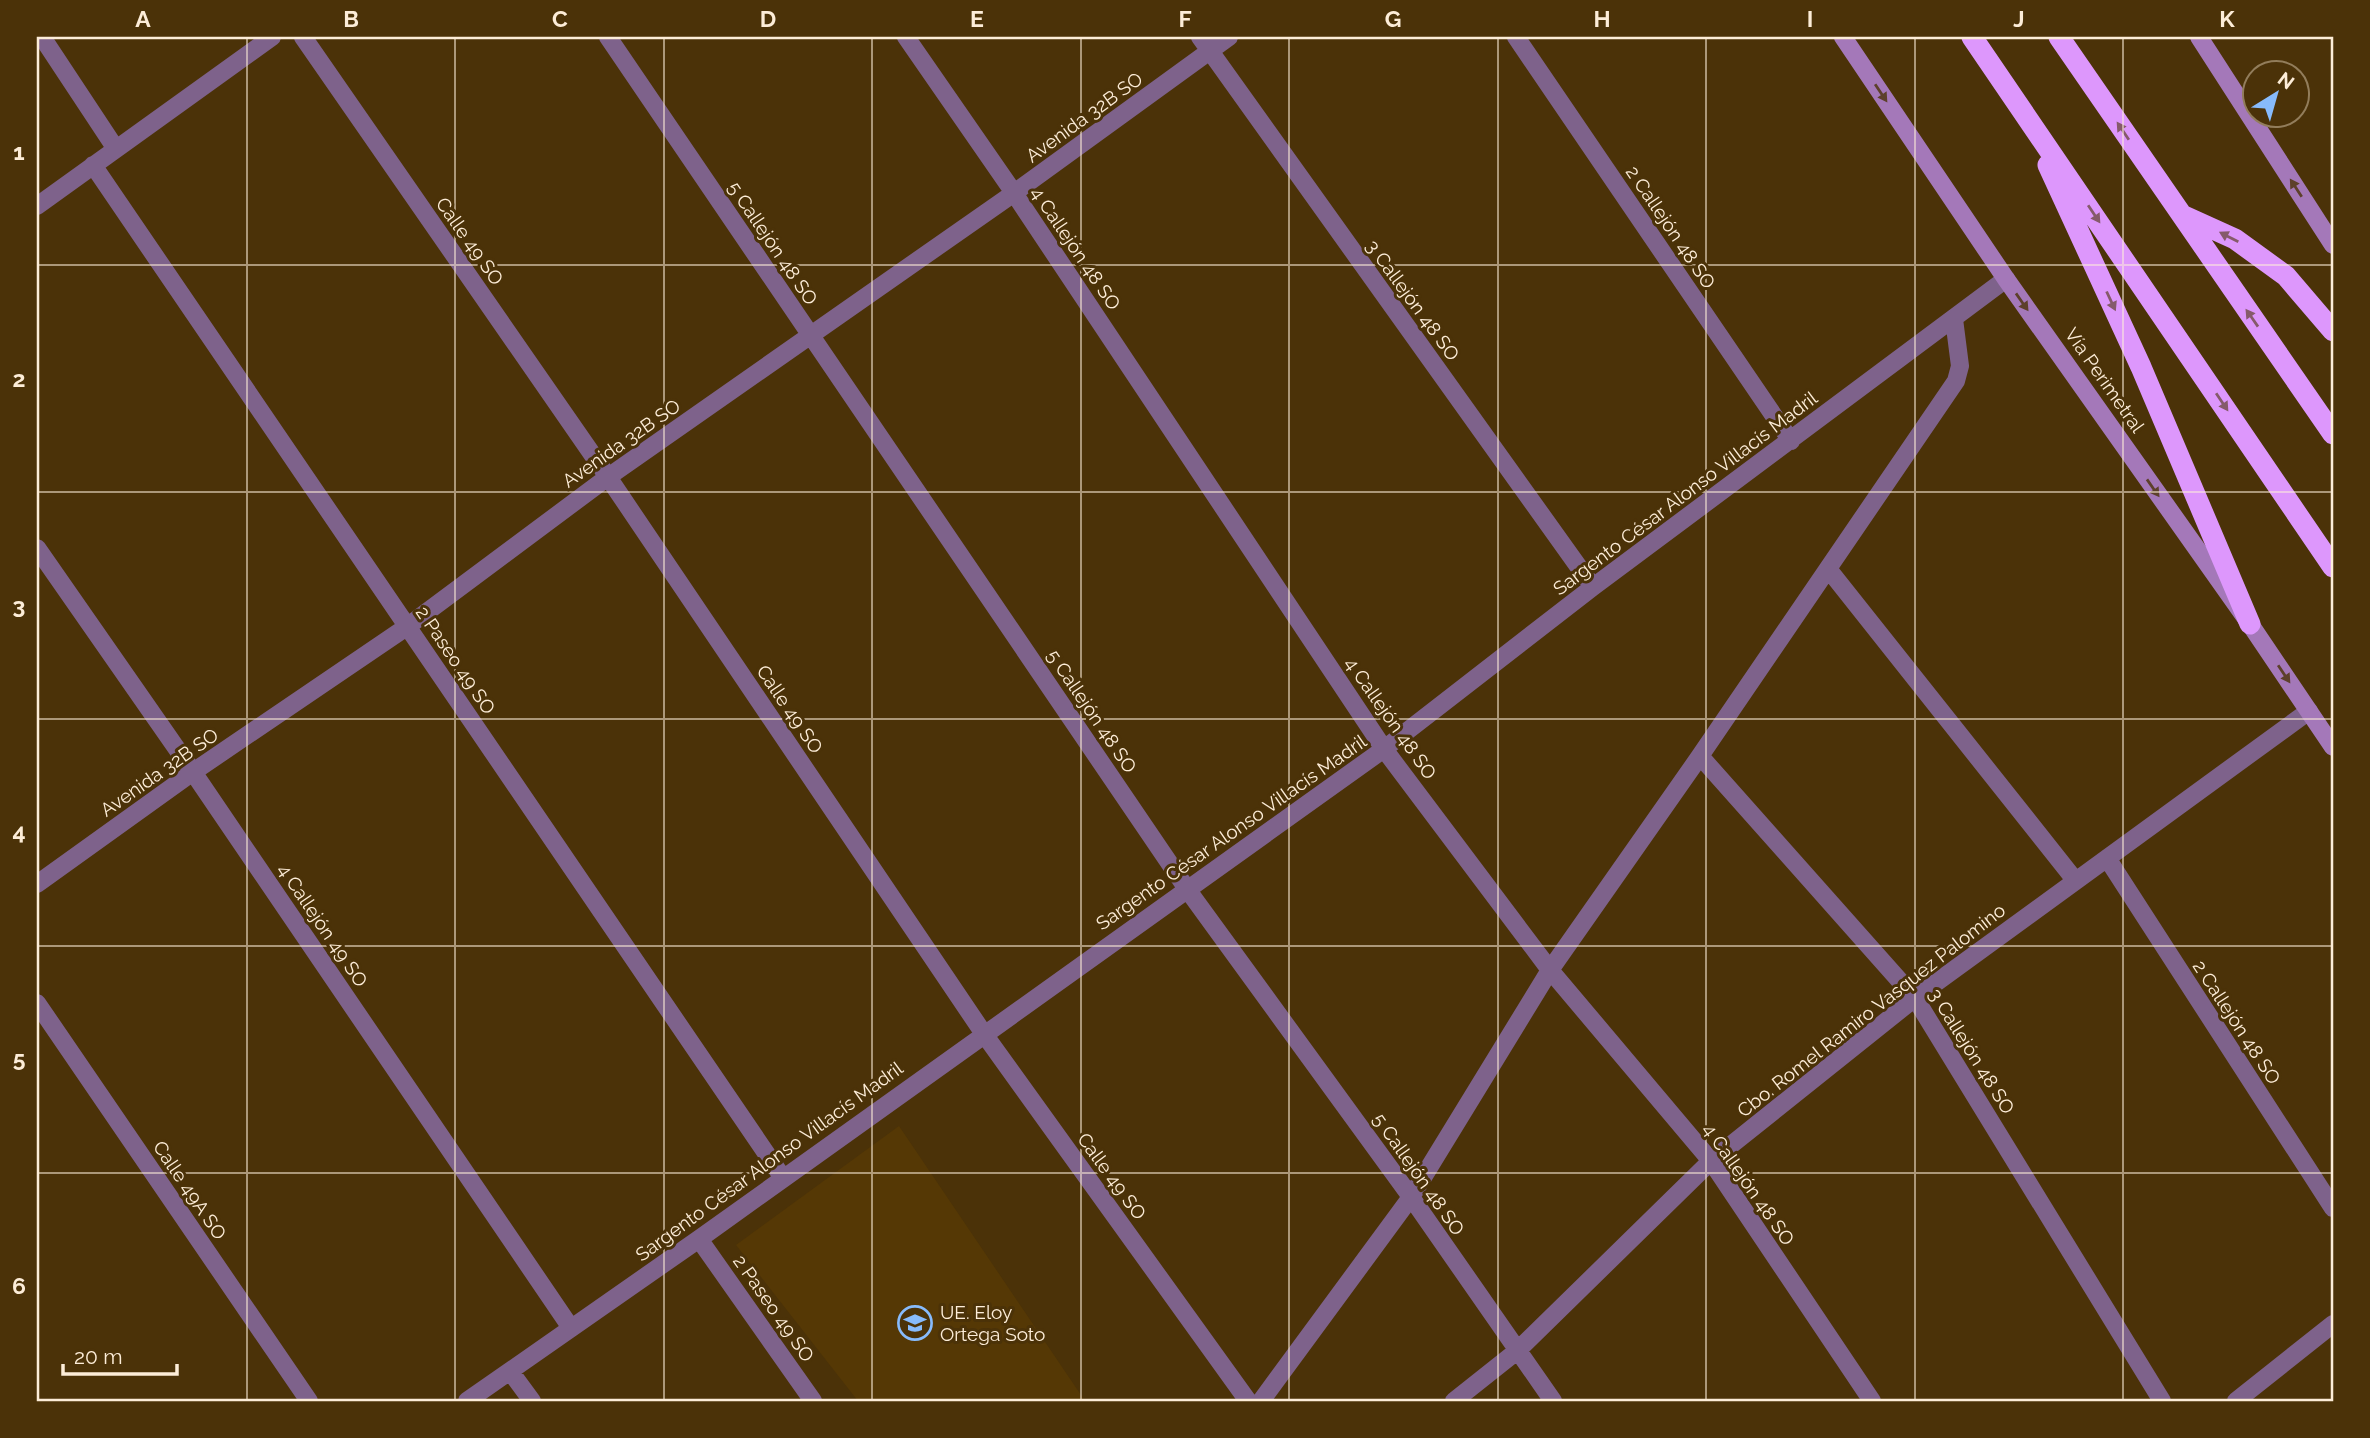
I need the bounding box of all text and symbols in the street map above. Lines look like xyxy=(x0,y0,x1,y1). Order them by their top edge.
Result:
text: A xyxy=(135,5,151,32)
text: B xyxy=(343,5,359,32)
text: C xyxy=(552,5,568,32)
text: D xyxy=(760,5,776,32)
text: E xyxy=(970,5,984,32)
text: F xyxy=(1178,5,1192,32)
text: G xyxy=(1385,5,1401,32)
text: H xyxy=(1593,5,1611,32)
text: I xyxy=(1807,5,1813,32)
text: J xyxy=(2013,5,2025,32)
text: K xyxy=(2219,5,2235,32)
north arrow xyxy=(2240,60,2310,130)
street label: Avenida 32B SO xyxy=(1021,67,1147,167)
text: N xyxy=(2274,67,2299,94)
one-way arrow xyxy=(1874,84,1888,102)
one-way arrow xyxy=(2116,122,2130,140)
text: 1 xyxy=(13,138,25,165)
street label: 2 Callejón 48 SO xyxy=(1622,161,1720,293)
street label: 5 Callejón 48 SO xyxy=(724,177,822,309)
one-way arrow xyxy=(2290,178,2303,197)
street label: 4 Callejón 48 SO xyxy=(1027,182,1125,314)
street label: Calle 49 SO xyxy=(432,193,508,289)
one-way arrow xyxy=(2087,205,2101,223)
one-way arrow xyxy=(2219,231,2239,242)
street label: 3 Callejón 48 SO xyxy=(1362,235,1464,365)
one-way arrow xyxy=(2105,291,2117,311)
one-way arrow xyxy=(2015,293,2029,311)
one-way arrow xyxy=(2245,309,2259,327)
street label: Vía Perimetral xyxy=(2061,323,2150,437)
text: 2 xyxy=(13,365,25,392)
street label: Sargento César Alonso Villacís Madril xyxy=(1549,386,1822,600)
one-way arrow xyxy=(2215,393,2228,412)
street label: Avenida 32B SO xyxy=(558,394,684,492)
one-way arrow xyxy=(2146,479,2160,497)
text: 3 xyxy=(13,592,25,619)
street label: 2 Paseo 49 SO xyxy=(412,602,500,718)
street label: 5 Callejón 48 SO xyxy=(1043,645,1141,777)
street label: 4 Callejón 48 SO xyxy=(1341,653,1441,783)
street label: Calle 49 SO xyxy=(752,661,828,757)
one-way arrow xyxy=(2277,665,2291,683)
street label: Avenida 32B SO xyxy=(96,723,222,821)
street label: Sargento César Alonso Villacís Madril xyxy=(1092,729,1371,934)
text: 4 xyxy=(12,818,26,845)
street label: 4 Callejón 49 SO xyxy=(274,859,372,991)
street label: Cbo. Romel Ramiro Vasquez Palomino xyxy=(1733,899,2009,1121)
street label: 2 Callejón 48 SO xyxy=(2189,956,2285,1088)
street label: 3 Callejón 48 SO xyxy=(1925,984,2019,1118)
text: 5 xyxy=(13,1045,26,1072)
street label: Sargento César Alonso Villacís Madril xyxy=(631,1056,908,1265)
street label: 5 Callejón 48 SO xyxy=(1369,1109,1469,1239)
street label: 4 Callejón 48 SO xyxy=(1699,1119,1799,1249)
street label: Calle 49 SO xyxy=(1073,1128,1151,1224)
street label: Calle 49A SO xyxy=(149,1137,231,1243)
street label: 2 Paseo 49 SO xyxy=(729,1250,819,1366)
text: 6 xyxy=(12,1272,26,1299)
place label: UE. Eloy Ortega Soto xyxy=(940,1301,1045,1345)
school or university icon: UE. Eloy Ortega Soto xyxy=(896,1304,934,1342)
scale bar xyxy=(63,1333,177,1377)
text: 20 m xyxy=(74,1344,122,1369)

